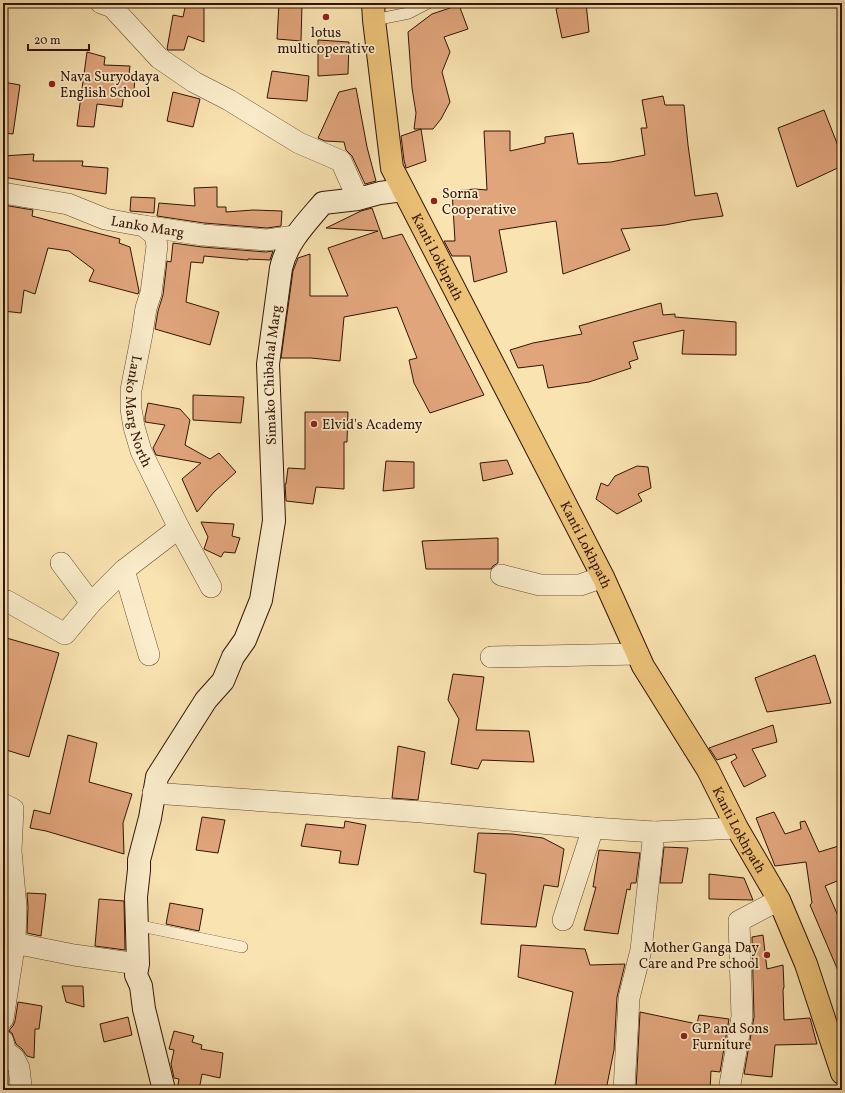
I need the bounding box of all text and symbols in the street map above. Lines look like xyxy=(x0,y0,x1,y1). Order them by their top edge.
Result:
marker: lotus multicoperative xyxy=(321,12,331,22)
place label: lotus multicoperative xyxy=(277,24,375,59)
scale bar xyxy=(28,26,89,52)
text: 20 m xyxy=(34,33,61,49)
place label: Nava Suryodaya English School xyxy=(60,68,159,103)
marker: Nava Suryodaya English School xyxy=(47,79,57,89)
place label: Sorna Cooperative xyxy=(442,185,517,220)
marker: Sorna Cooperative xyxy=(429,196,439,206)
street label: Kanti Lokhpath xyxy=(406,210,467,304)
street label: Lanko Marg xyxy=(109,212,185,243)
street label: Simako Chibahal Marg xyxy=(260,304,287,446)
street label: Lanko Marg North xyxy=(120,354,156,471)
place label: Elvid's Academy xyxy=(322,416,423,435)
marker: Elvid's Academy xyxy=(309,419,319,429)
street label: Kanti Lokhpath xyxy=(555,498,615,592)
street label: Kanti Lokhpath xyxy=(707,784,769,877)
place label: Mother Ganga Day Care and Pre school xyxy=(639,939,759,974)
marker: Mother Ganga Day Care and Pre school xyxy=(762,950,772,960)
place label: GP and Sons Furniture xyxy=(692,1020,769,1055)
marker: GP and Sons Furniture xyxy=(679,1031,689,1041)

